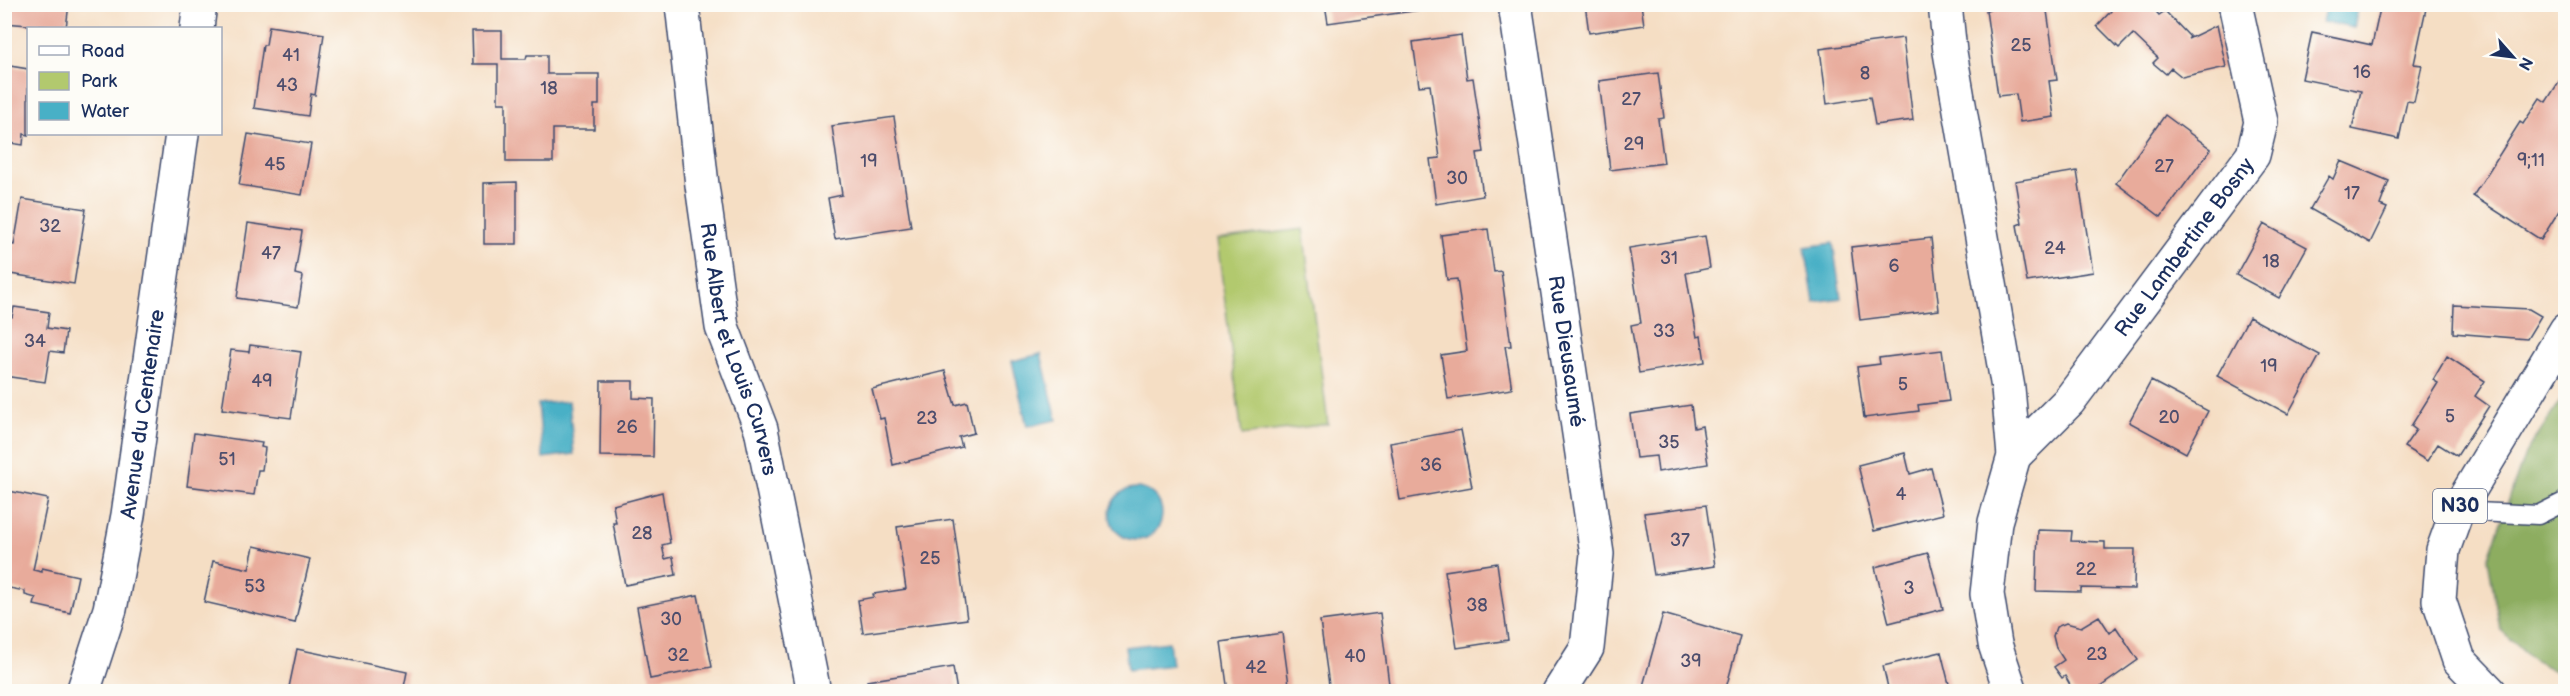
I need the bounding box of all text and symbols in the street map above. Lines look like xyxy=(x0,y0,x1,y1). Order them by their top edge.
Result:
legend xyxy=(27,27,222,135)
north arrow xyxy=(2483,27,2543,87)
house number: 25 xyxy=(2011,35,2031,56)
text: Road xyxy=(81,41,125,62)
house number: 41 xyxy=(282,45,300,66)
text: N xyxy=(2514,54,2536,73)
house number: 16 xyxy=(2353,62,2371,83)
house number: 8 xyxy=(1860,63,1870,84)
text: Park xyxy=(81,71,117,92)
house number: 43 xyxy=(276,75,298,96)
house number: 18 xyxy=(540,78,558,99)
house number: 27 xyxy=(1621,89,1641,110)
text: Water xyxy=(81,101,129,122)
house number: 29 xyxy=(1623,134,1645,155)
house number: 9;11 xyxy=(2517,150,2545,171)
house number: 19 xyxy=(860,151,878,172)
street label: Rue Lambertine Bosny xyxy=(2109,152,2259,342)
house number: 45 xyxy=(264,154,286,175)
house number: 27 xyxy=(2154,156,2174,177)
house number: 30 xyxy=(1446,168,1468,189)
house number: 17 xyxy=(2344,183,2360,204)
house number: 32 xyxy=(39,216,61,237)
street label: Rue Albert et Louis Curvers xyxy=(695,221,783,478)
house number: 24 xyxy=(2044,238,2066,259)
house number: 47 xyxy=(261,243,281,264)
house number: 31 xyxy=(1660,248,1678,269)
house number: 18 xyxy=(2262,251,2280,272)
house number: 6 xyxy=(1889,256,1900,277)
street label: Rue Dieusaumé xyxy=(1543,274,1590,429)
street label: Avenue du Centenaire xyxy=(115,308,170,520)
house number: 33 xyxy=(1653,321,1675,342)
house number: 34 xyxy=(24,331,46,352)
house number: 19 xyxy=(2260,356,2278,377)
house number: 49 xyxy=(251,371,273,392)
house number: 5 xyxy=(1898,374,1908,395)
house number: 5 xyxy=(2445,406,2455,427)
house number: 20 xyxy=(2158,407,2180,428)
house number: 23 xyxy=(916,408,938,429)
house number: 26 xyxy=(616,417,638,438)
house number: 35 xyxy=(1658,432,1680,453)
house number: 51 xyxy=(218,449,236,470)
house number: 36 xyxy=(1420,455,1442,476)
house number: 4 xyxy=(1896,484,1907,505)
road number: N30 xyxy=(2433,489,2487,523)
house number: 28 xyxy=(631,523,653,544)
house number: 37 xyxy=(1670,530,1690,551)
house number: 25 xyxy=(920,548,940,569)
house number: 22 xyxy=(2075,559,2097,580)
house number: 53 xyxy=(244,576,266,597)
house number: 3 xyxy=(1903,578,1915,599)
house number: 38 xyxy=(1466,595,1488,616)
house number: 30 xyxy=(660,609,682,630)
house number: 23 xyxy=(2086,644,2108,665)
house number: 32 xyxy=(667,645,689,666)
house number: 40 xyxy=(1344,646,1366,667)
house number: 39 xyxy=(1680,651,1702,672)
house number: 42 xyxy=(1245,657,1267,678)

